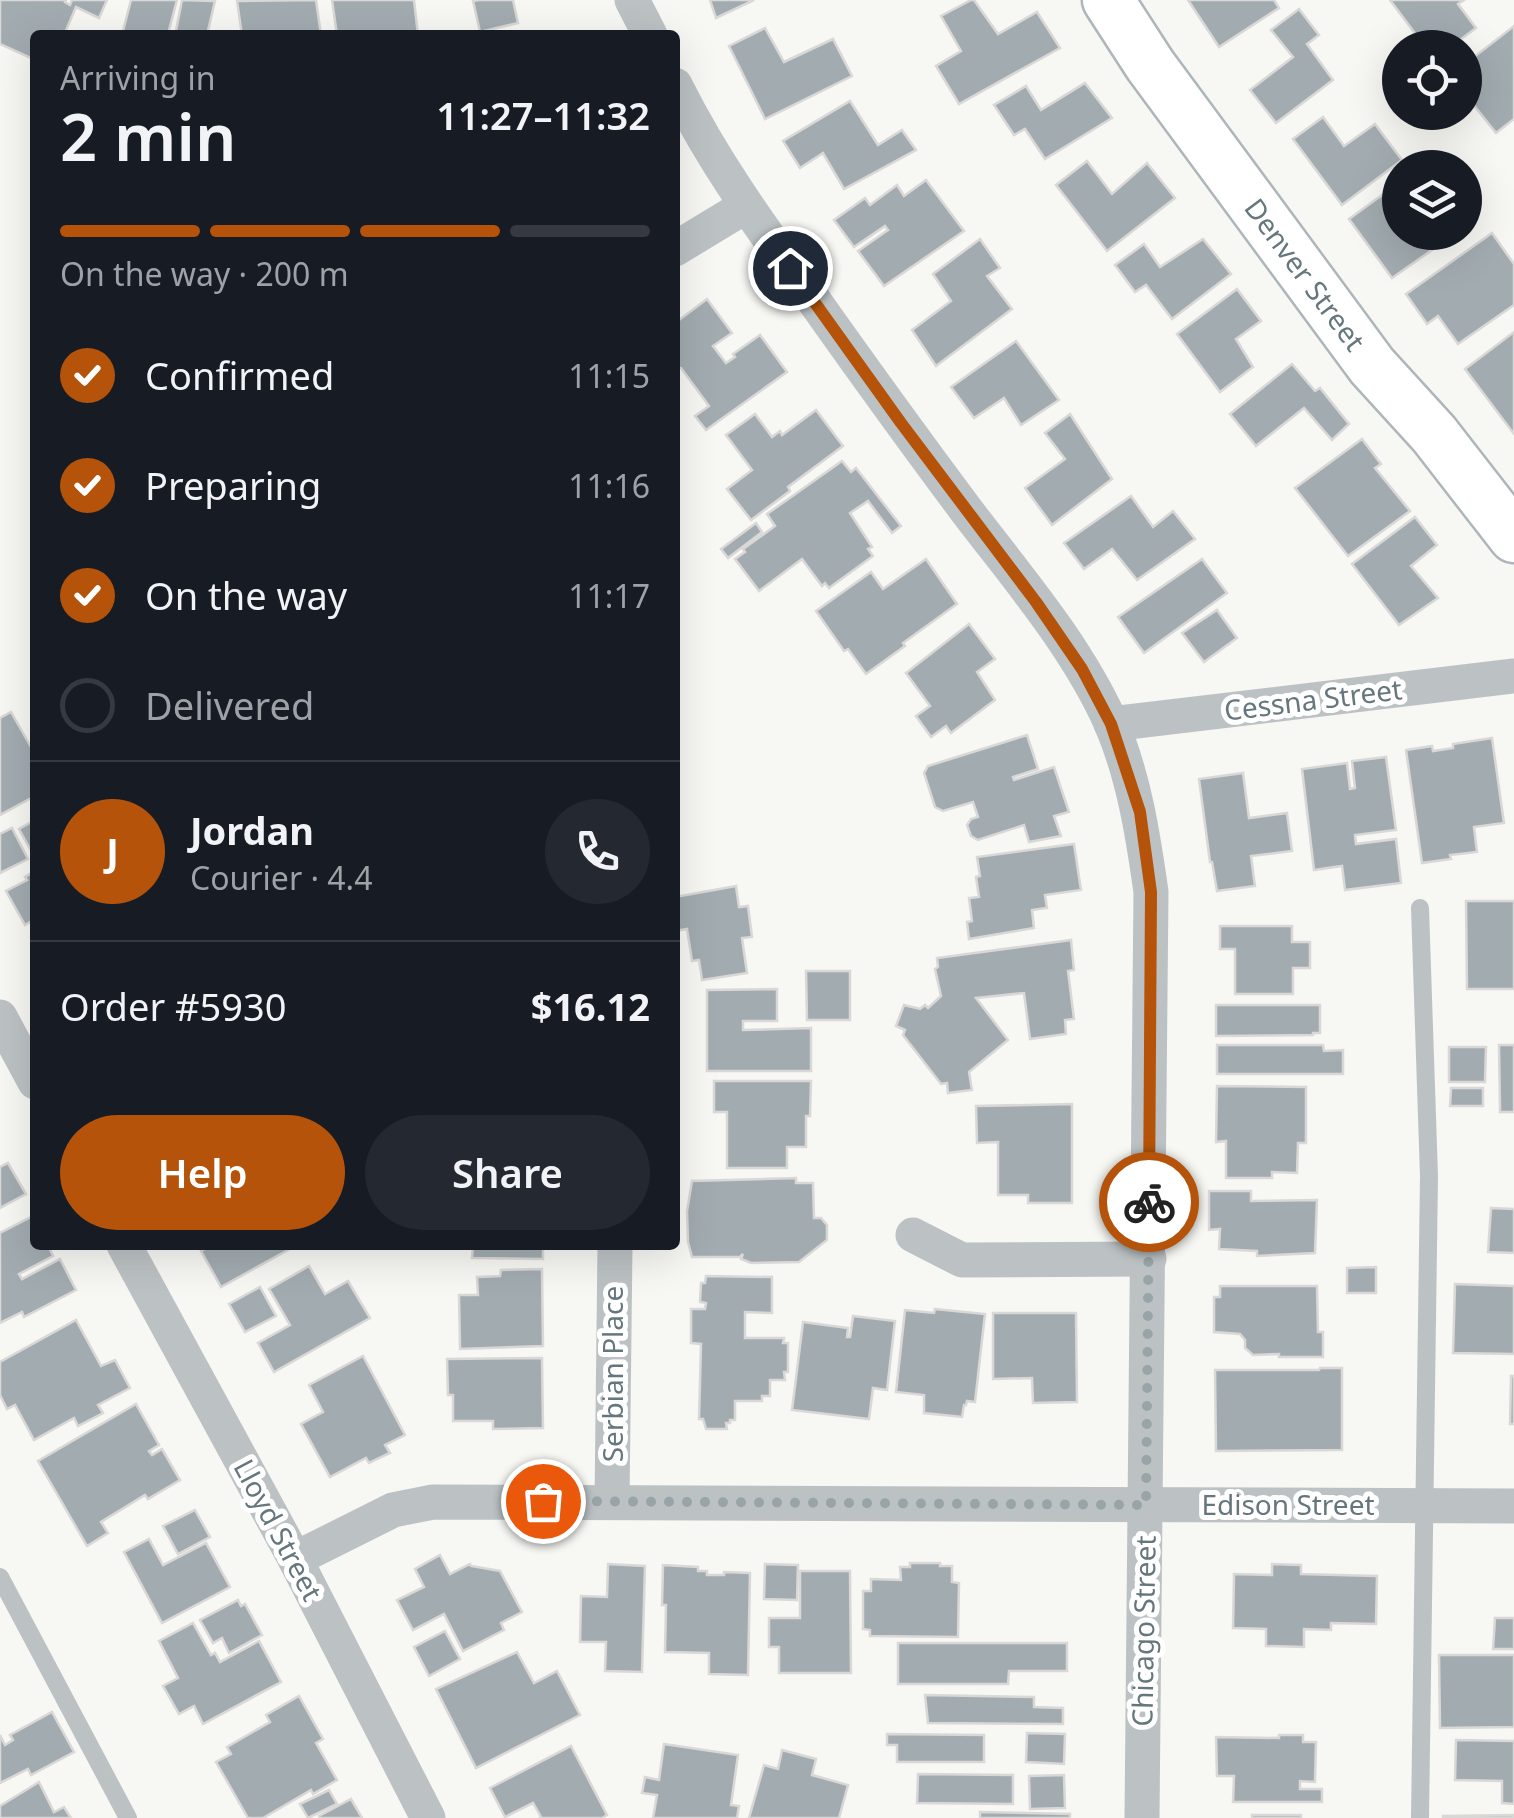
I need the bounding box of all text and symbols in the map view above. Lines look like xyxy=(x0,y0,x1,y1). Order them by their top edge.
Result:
map controls xyxy=(1382,30,1482,250)
button: locate xyxy=(1382,30,1482,130)
text: Arriving in xyxy=(60,56,215,99)
text: 11:27–11:32 xyxy=(436,89,650,141)
text: 2 min xyxy=(60,92,236,180)
button: layers xyxy=(1382,150,1482,250)
street label: Denver Street xyxy=(1237,190,1374,358)
pin xyxy=(748,226,833,311)
icon: home xyxy=(763,241,818,296)
text: On the way · 200 m xyxy=(60,252,349,295)
icon: check xyxy=(60,348,115,403)
text: Confirmed xyxy=(145,349,334,401)
text: 11:15 xyxy=(568,354,650,397)
icon: check xyxy=(60,458,115,513)
text: Preparing xyxy=(145,459,321,511)
text: 11:16 xyxy=(568,464,650,507)
icon: check xyxy=(60,568,115,623)
text: On the way xyxy=(145,569,347,621)
text: 11:17 xyxy=(568,574,650,617)
street label: Cessna Street xyxy=(1222,669,1404,729)
text: Delivered xyxy=(145,679,314,731)
button: phone xyxy=(545,799,650,904)
text: Jordan xyxy=(190,804,314,856)
text: J xyxy=(106,825,119,877)
text: Courier · 4.4 xyxy=(190,856,373,899)
text: Order #5930 xyxy=(60,980,286,1032)
text: $16.12 xyxy=(531,980,650,1032)
button: Help xyxy=(60,1115,345,1230)
button: Share xyxy=(365,1115,650,1230)
courier xyxy=(1099,1152,1199,1252)
icon: bike xyxy=(1122,1175,1177,1230)
street label: Serbian Place xyxy=(593,1286,631,1462)
street label: Lloyd Street xyxy=(226,1452,332,1607)
pin xyxy=(501,1459,586,1544)
icon: bag xyxy=(516,1474,571,1529)
street label: Edison Street xyxy=(1201,1485,1375,1523)
street label: Chicago Street xyxy=(1122,1535,1164,1727)

